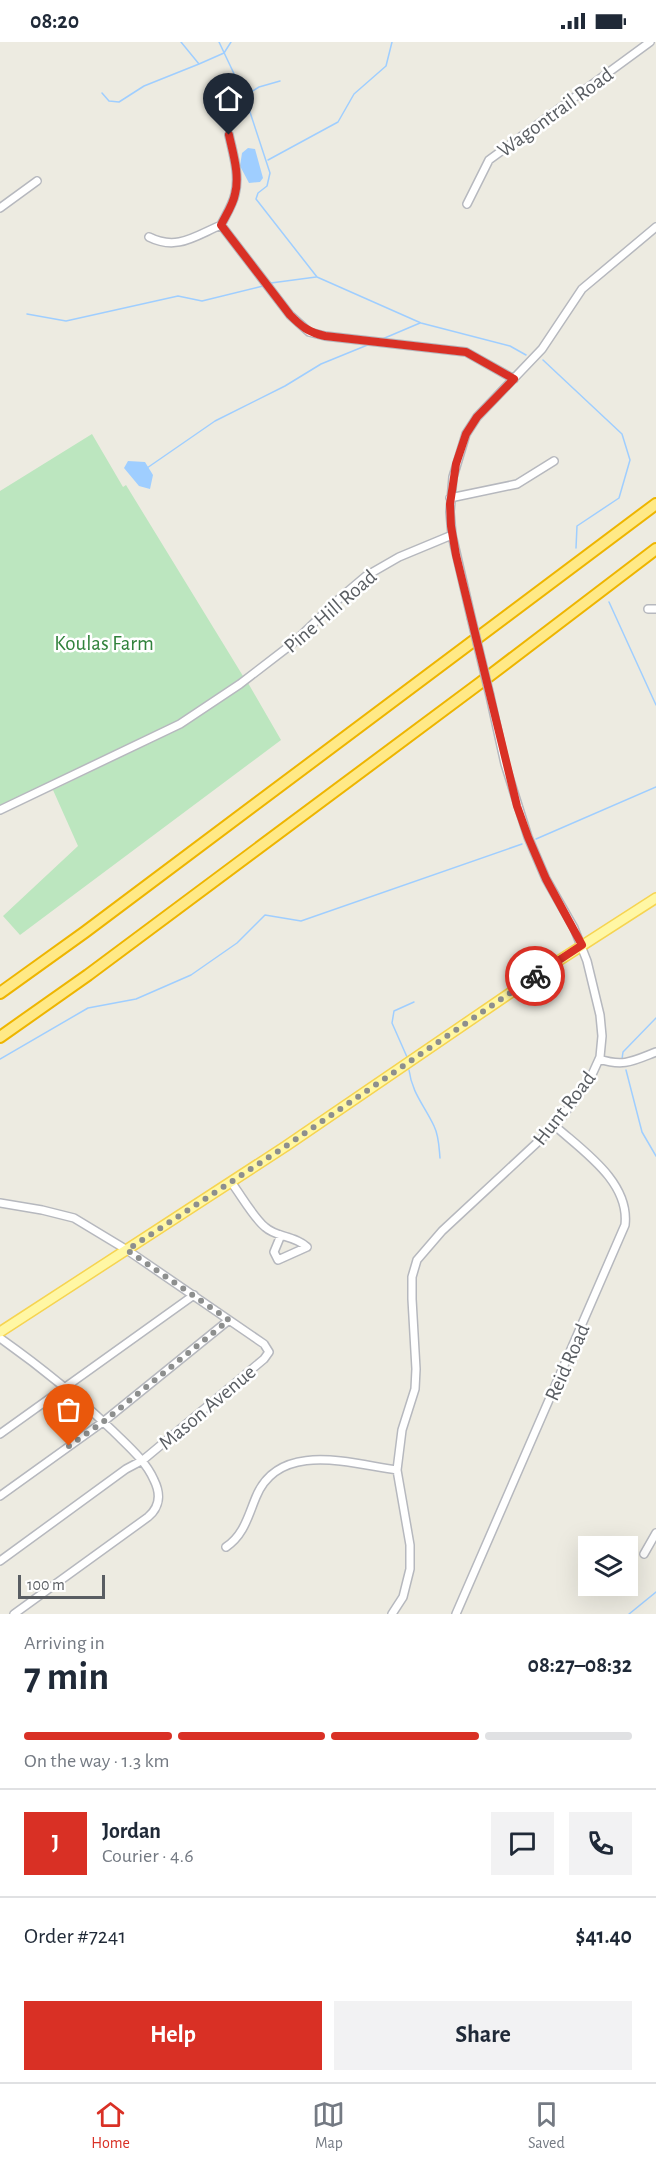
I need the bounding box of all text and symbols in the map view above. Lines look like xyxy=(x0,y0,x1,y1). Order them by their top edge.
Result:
text: 08:20 xyxy=(30,10,79,32)
street label: Wagontrail Road xyxy=(494,64,617,161)
pin xyxy=(203,73,254,135)
icon: home xyxy=(212,82,245,115)
street label: Pine Hill Road xyxy=(280,566,381,657)
park label: Koulas Farm xyxy=(54,633,154,654)
courier xyxy=(505,946,565,1006)
icon: bike xyxy=(519,960,552,993)
street label: Hunt Road xyxy=(529,1067,600,1149)
street label: Reid Road xyxy=(541,1320,594,1404)
street label: Mason Avenue xyxy=(155,1361,260,1454)
pin xyxy=(43,1384,94,1446)
icon: bag xyxy=(52,1393,85,1426)
map controls xyxy=(578,1536,638,1596)
button: layers xyxy=(578,1536,638,1596)
scale bar xyxy=(18,1572,105,1600)
text: 100 m xyxy=(27,1577,65,1593)
text: Arriving in xyxy=(24,1633,105,1653)
text: 08:27–08:32 xyxy=(527,1654,632,1676)
text: 7 min xyxy=(24,1658,109,1697)
text: On the way · 1.3 km xyxy=(24,1751,170,1771)
button: chat xyxy=(491,1812,554,1875)
button: phone xyxy=(569,1812,632,1875)
text: Jordan xyxy=(102,1820,161,1842)
text: J xyxy=(52,1832,59,1854)
text: Courier · 4.6 xyxy=(102,1846,194,1866)
text: Order #7241 xyxy=(24,1925,126,1947)
text: $41.40 xyxy=(576,1925,632,1947)
button: Help xyxy=(24,2001,322,2070)
button: Share xyxy=(334,2001,632,2070)
tab: Home xyxy=(91,2098,130,2153)
tab: Map xyxy=(312,2098,345,2153)
tab: Saved xyxy=(528,2098,565,2153)

